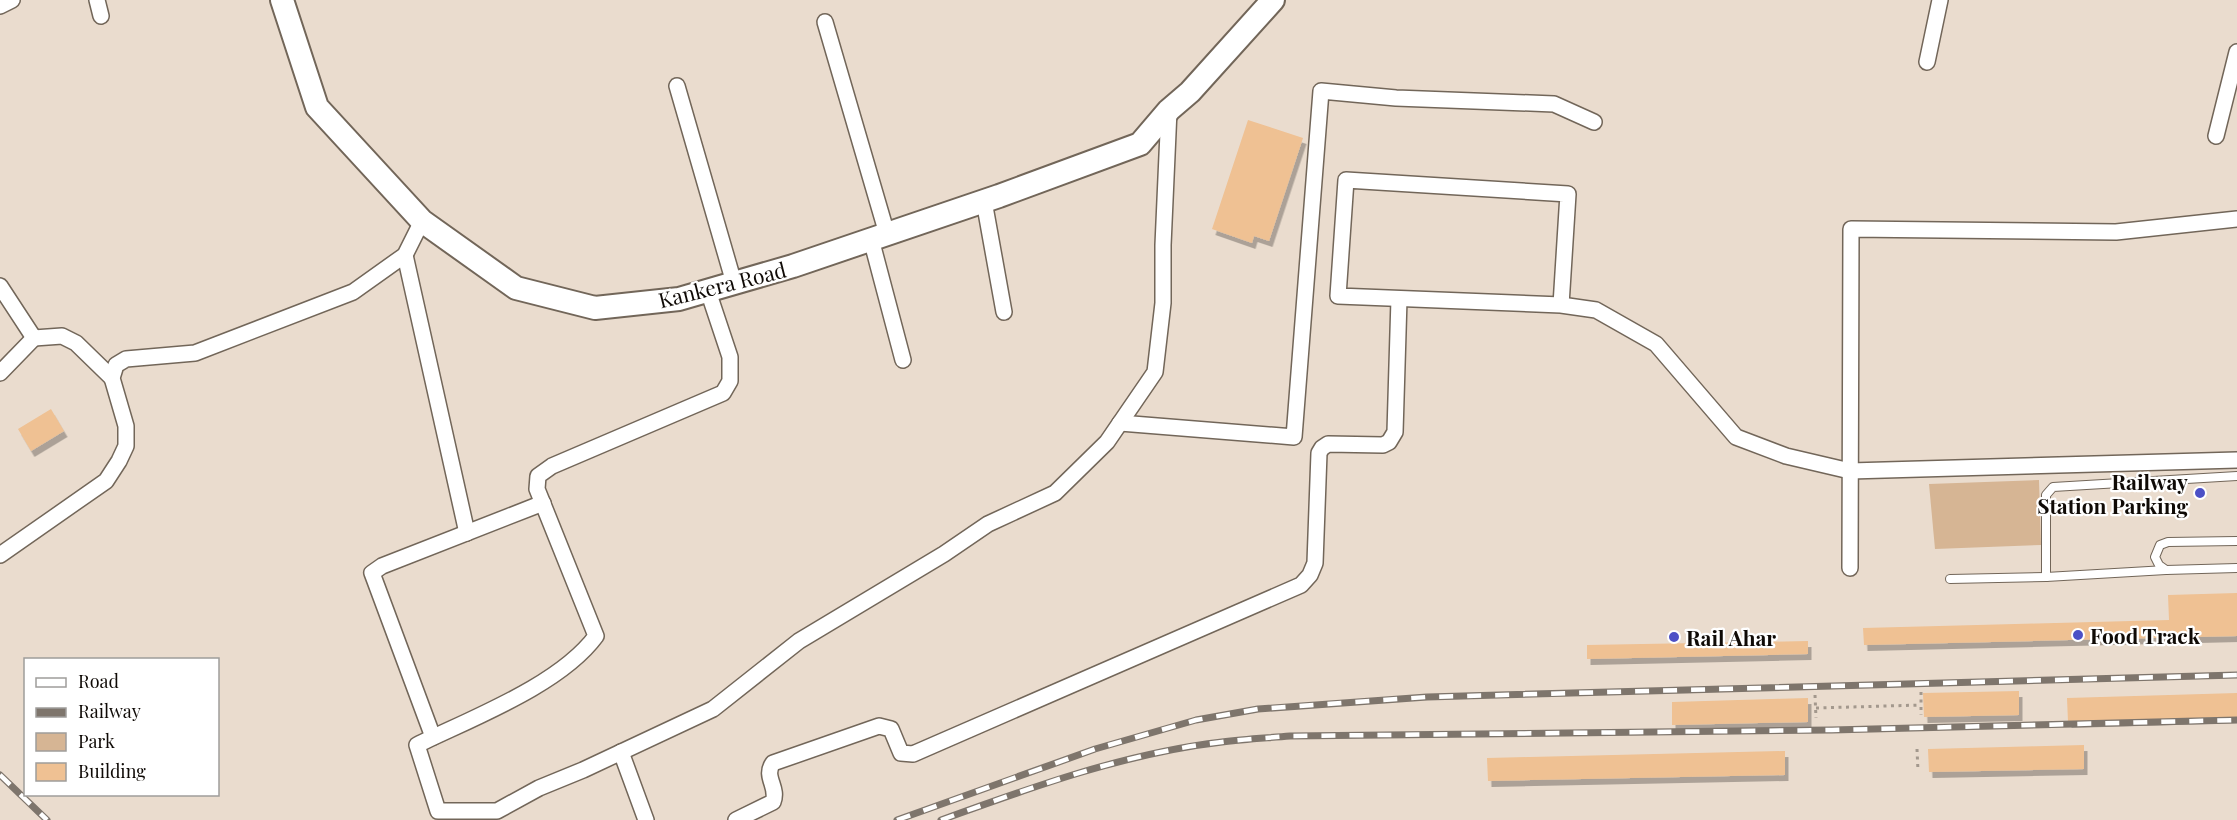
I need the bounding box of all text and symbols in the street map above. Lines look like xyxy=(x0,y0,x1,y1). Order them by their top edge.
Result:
street label: Kankera Road xyxy=(655,255,789,313)
place label: Railway Station Parking xyxy=(2037,467,2188,519)
marker: Railway Station Parking xyxy=(2193,486,2207,500)
place label: Food Track xyxy=(2090,621,2201,649)
place label: Rail Ahar xyxy=(1686,623,1776,651)
marker: Food Track xyxy=(2071,628,2085,642)
marker: Rail Ahar xyxy=(1667,630,1681,644)
legend xyxy=(24,658,219,796)
text: Road xyxy=(78,669,119,693)
text: Railway xyxy=(78,699,141,723)
text: Park xyxy=(78,729,115,753)
text: Building xyxy=(78,759,146,783)

